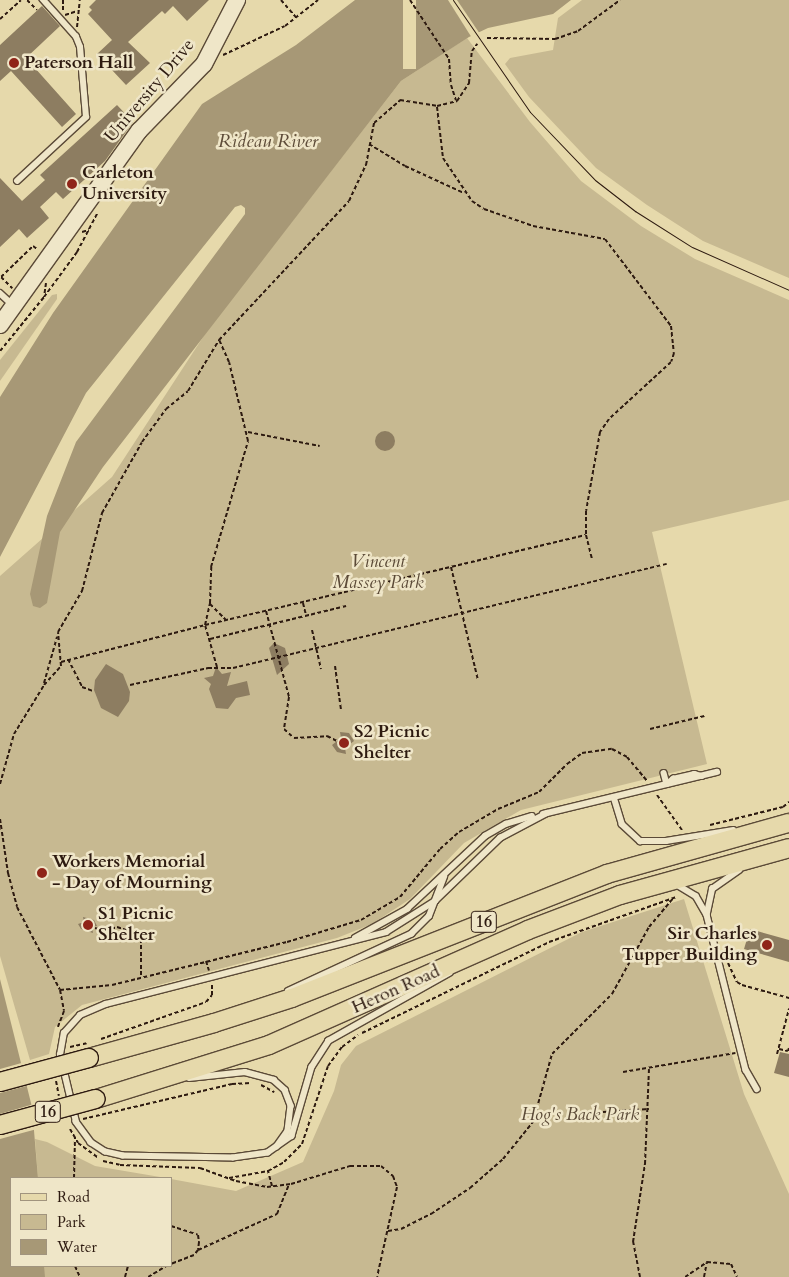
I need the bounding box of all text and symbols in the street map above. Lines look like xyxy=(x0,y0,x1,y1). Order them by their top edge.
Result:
street label: University Drive xyxy=(100,35,200,147)
place label: Paterson Hall xyxy=(24,52,133,74)
marker: Paterson Hall xyxy=(8,57,20,69)
water label: Rideau River xyxy=(218,131,318,153)
place label: Carleton University xyxy=(82,163,167,205)
marker: Carleton University xyxy=(66,178,78,190)
park label: Vincent Massey Park xyxy=(332,552,424,594)
place label: S2 Picnic Shelter xyxy=(354,722,429,764)
marker: S2 Picnic Shelter xyxy=(338,737,350,749)
place label: Workers Memorial - Day of Mourning xyxy=(52,852,212,894)
marker: Workers Memorial - Day of Mourning xyxy=(36,867,48,879)
place label: S1 Picnic Shelter xyxy=(98,904,173,946)
road number: 16 xyxy=(470,909,498,936)
marker: S1 Picnic Shelter xyxy=(82,919,94,931)
place label: Sir Charles Tupper Building xyxy=(622,924,757,966)
marker: Sir Charles Tupper Building xyxy=(761,939,773,951)
street label: Heron Road xyxy=(349,961,443,1019)
road number: 16 xyxy=(34,1098,62,1126)
park label: Hog's Back Park xyxy=(521,1104,639,1126)
legend xyxy=(10,1177,172,1267)
text: Road xyxy=(57,1187,90,1207)
text: Park xyxy=(57,1212,86,1232)
text: Water xyxy=(57,1237,97,1257)

